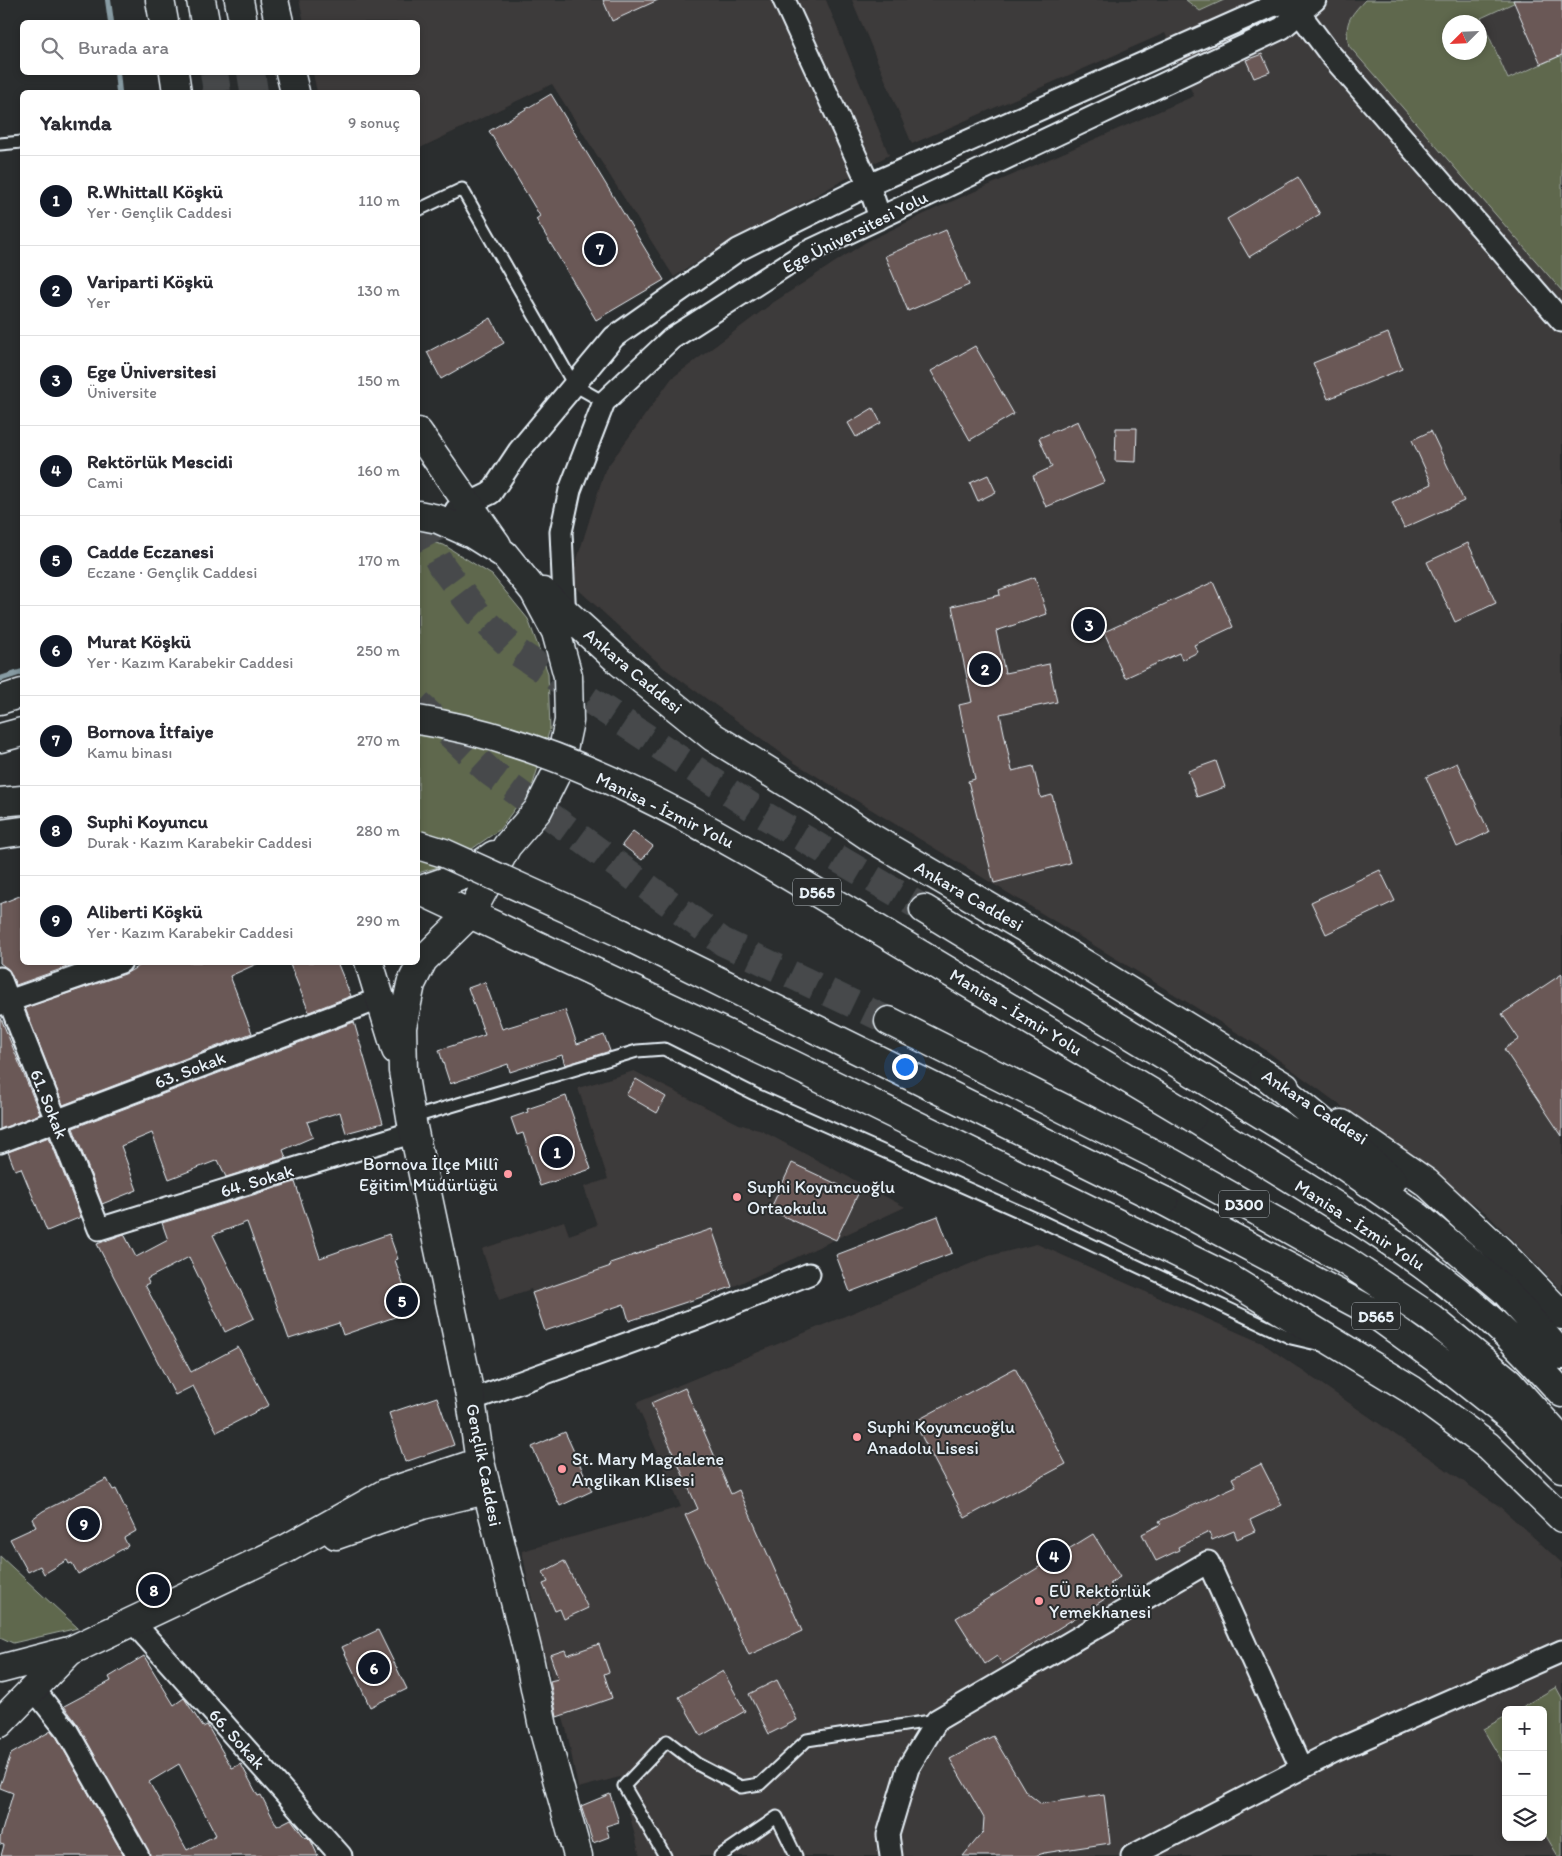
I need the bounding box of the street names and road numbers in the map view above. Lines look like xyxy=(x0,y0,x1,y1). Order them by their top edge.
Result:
street label: Ege Üniversitesi Yolu xyxy=(779,186,931,278)
street label: Ankara Caddesi xyxy=(579,623,687,719)
street label: Manisa - İzmir Yolu xyxy=(592,767,738,853)
street label: Ankara Caddesi xyxy=(911,856,1027,936)
road number: D565 xyxy=(793,879,841,906)
street label: Manisa - İzmir Yolu xyxy=(946,964,1086,1060)
street label: 63. Sokak xyxy=(151,1046,229,1094)
street label: Ankara Caddesi xyxy=(1258,1065,1372,1149)
street label: 61. Sokak xyxy=(25,1066,73,1142)
street label: 64. Sokak xyxy=(218,1159,296,1203)
street label: Manisa - İzmir Yolu xyxy=(1291,1175,1429,1275)
road number: D300 xyxy=(1219,1190,1269,1218)
road number: D565 xyxy=(1352,1302,1400,1330)
street label: Gençlik Caddesi xyxy=(461,1402,507,1528)
street label: 66. Sokak xyxy=(204,1704,270,1774)

